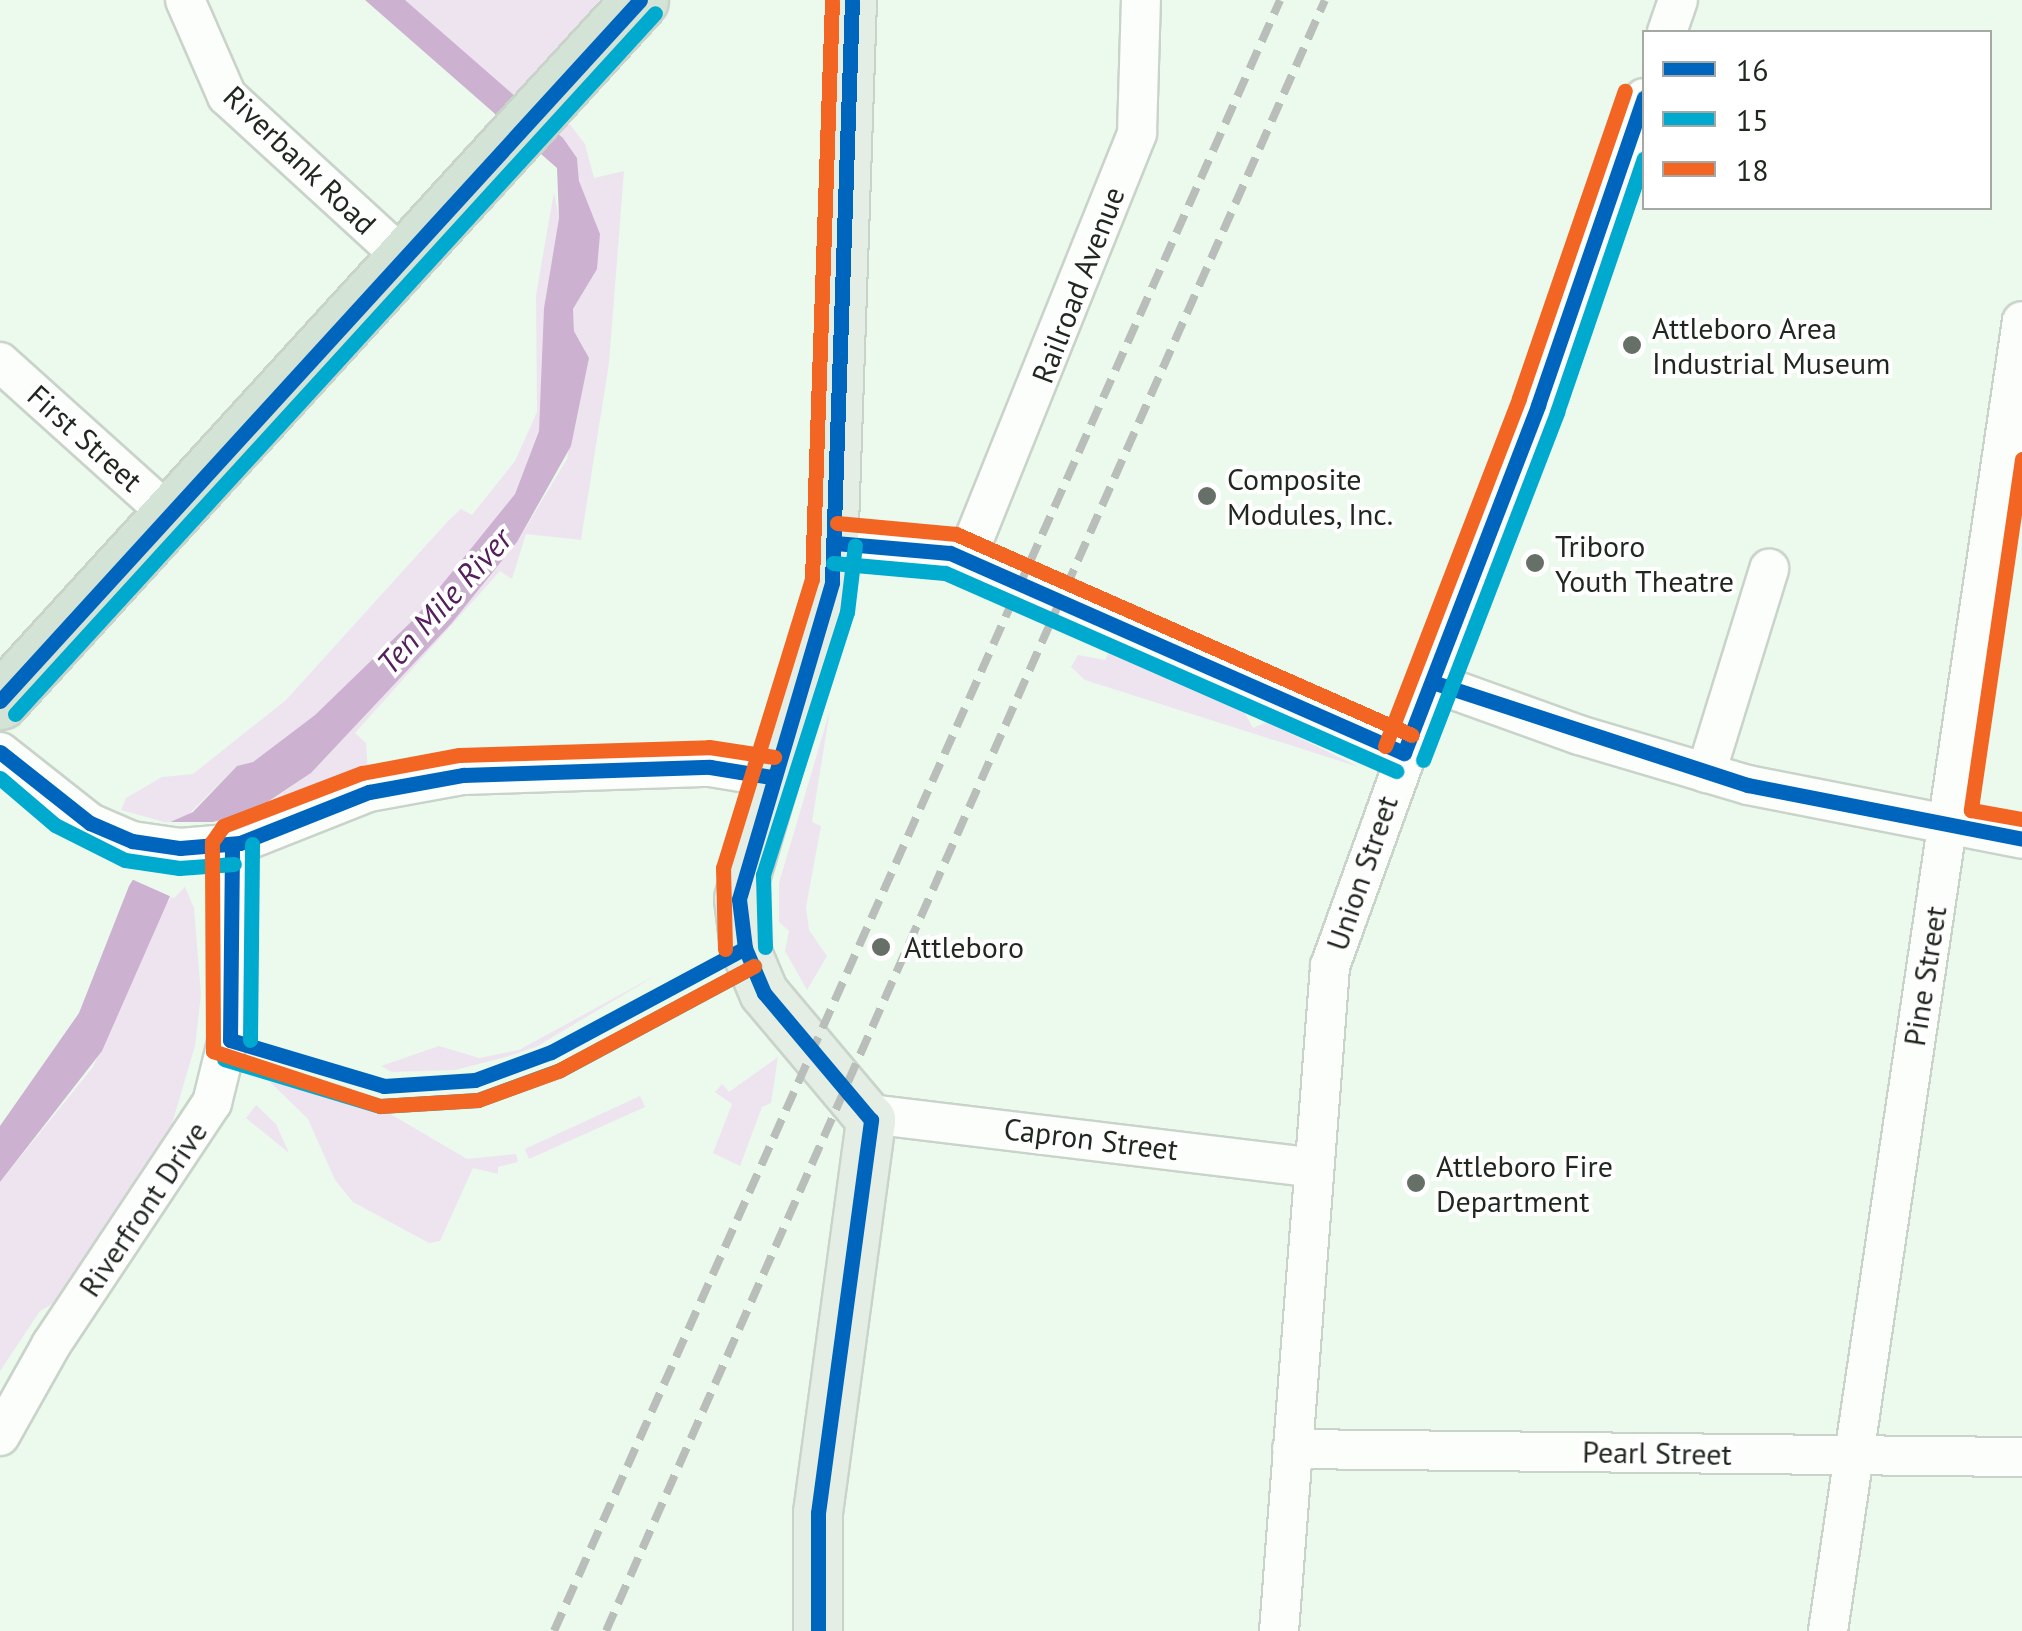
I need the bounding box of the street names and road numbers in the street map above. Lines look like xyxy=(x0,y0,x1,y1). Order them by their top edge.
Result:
street label: Riverbank Road xyxy=(216,78,384,242)
street label: Railroad Avenue xyxy=(1024,181,1132,389)
street label: First Street xyxy=(20,377,150,499)
street label: Union Street xyxy=(1319,791,1405,955)
street label: Pine Street xyxy=(1896,904,1954,1048)
street label: Capron Street xyxy=(1002,1110,1180,1168)
street label: Riverfront Drive xyxy=(71,1115,215,1303)
street label: Pearl Street xyxy=(1582,1434,1732,1472)

